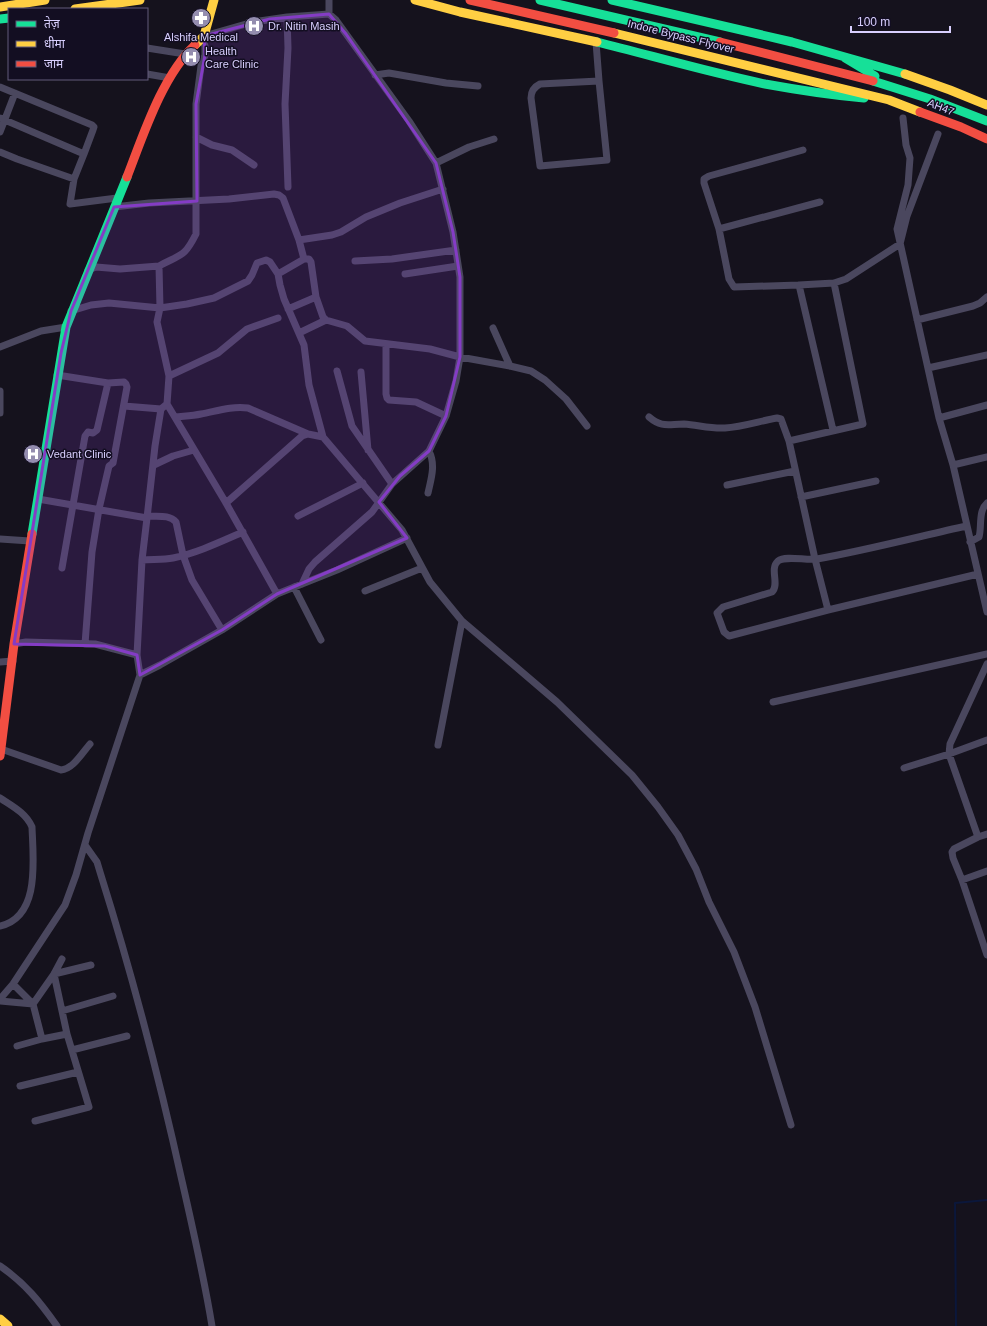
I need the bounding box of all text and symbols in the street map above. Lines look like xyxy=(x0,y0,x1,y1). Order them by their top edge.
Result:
pharmacy icon: Alshifa Medical xyxy=(190,7,212,29)
legend xyxy=(8,8,148,80)
scale bar xyxy=(851,8,950,34)
hospital icon: Dr. Nitin Masih xyxy=(243,15,265,37)
text: 100 m xyxy=(857,15,890,29)
text: तेज़ xyxy=(44,16,61,31)
street label: Indore Bypass Flyover xyxy=(626,17,736,55)
place label: Dr. Nitin Masih xyxy=(268,20,340,32)
place label: Alshifa Medical xyxy=(164,31,238,43)
text: धीमा xyxy=(44,36,66,51)
place label: Health Care Clinic xyxy=(205,45,259,70)
hospital icon: Health Care Clinic xyxy=(180,46,202,68)
text: जाम xyxy=(44,57,64,71)
street label: AH47 xyxy=(926,96,956,118)
hospital icon: Vedant Clinic xyxy=(22,443,44,465)
place label: Vedant Clinic xyxy=(47,448,112,460)

